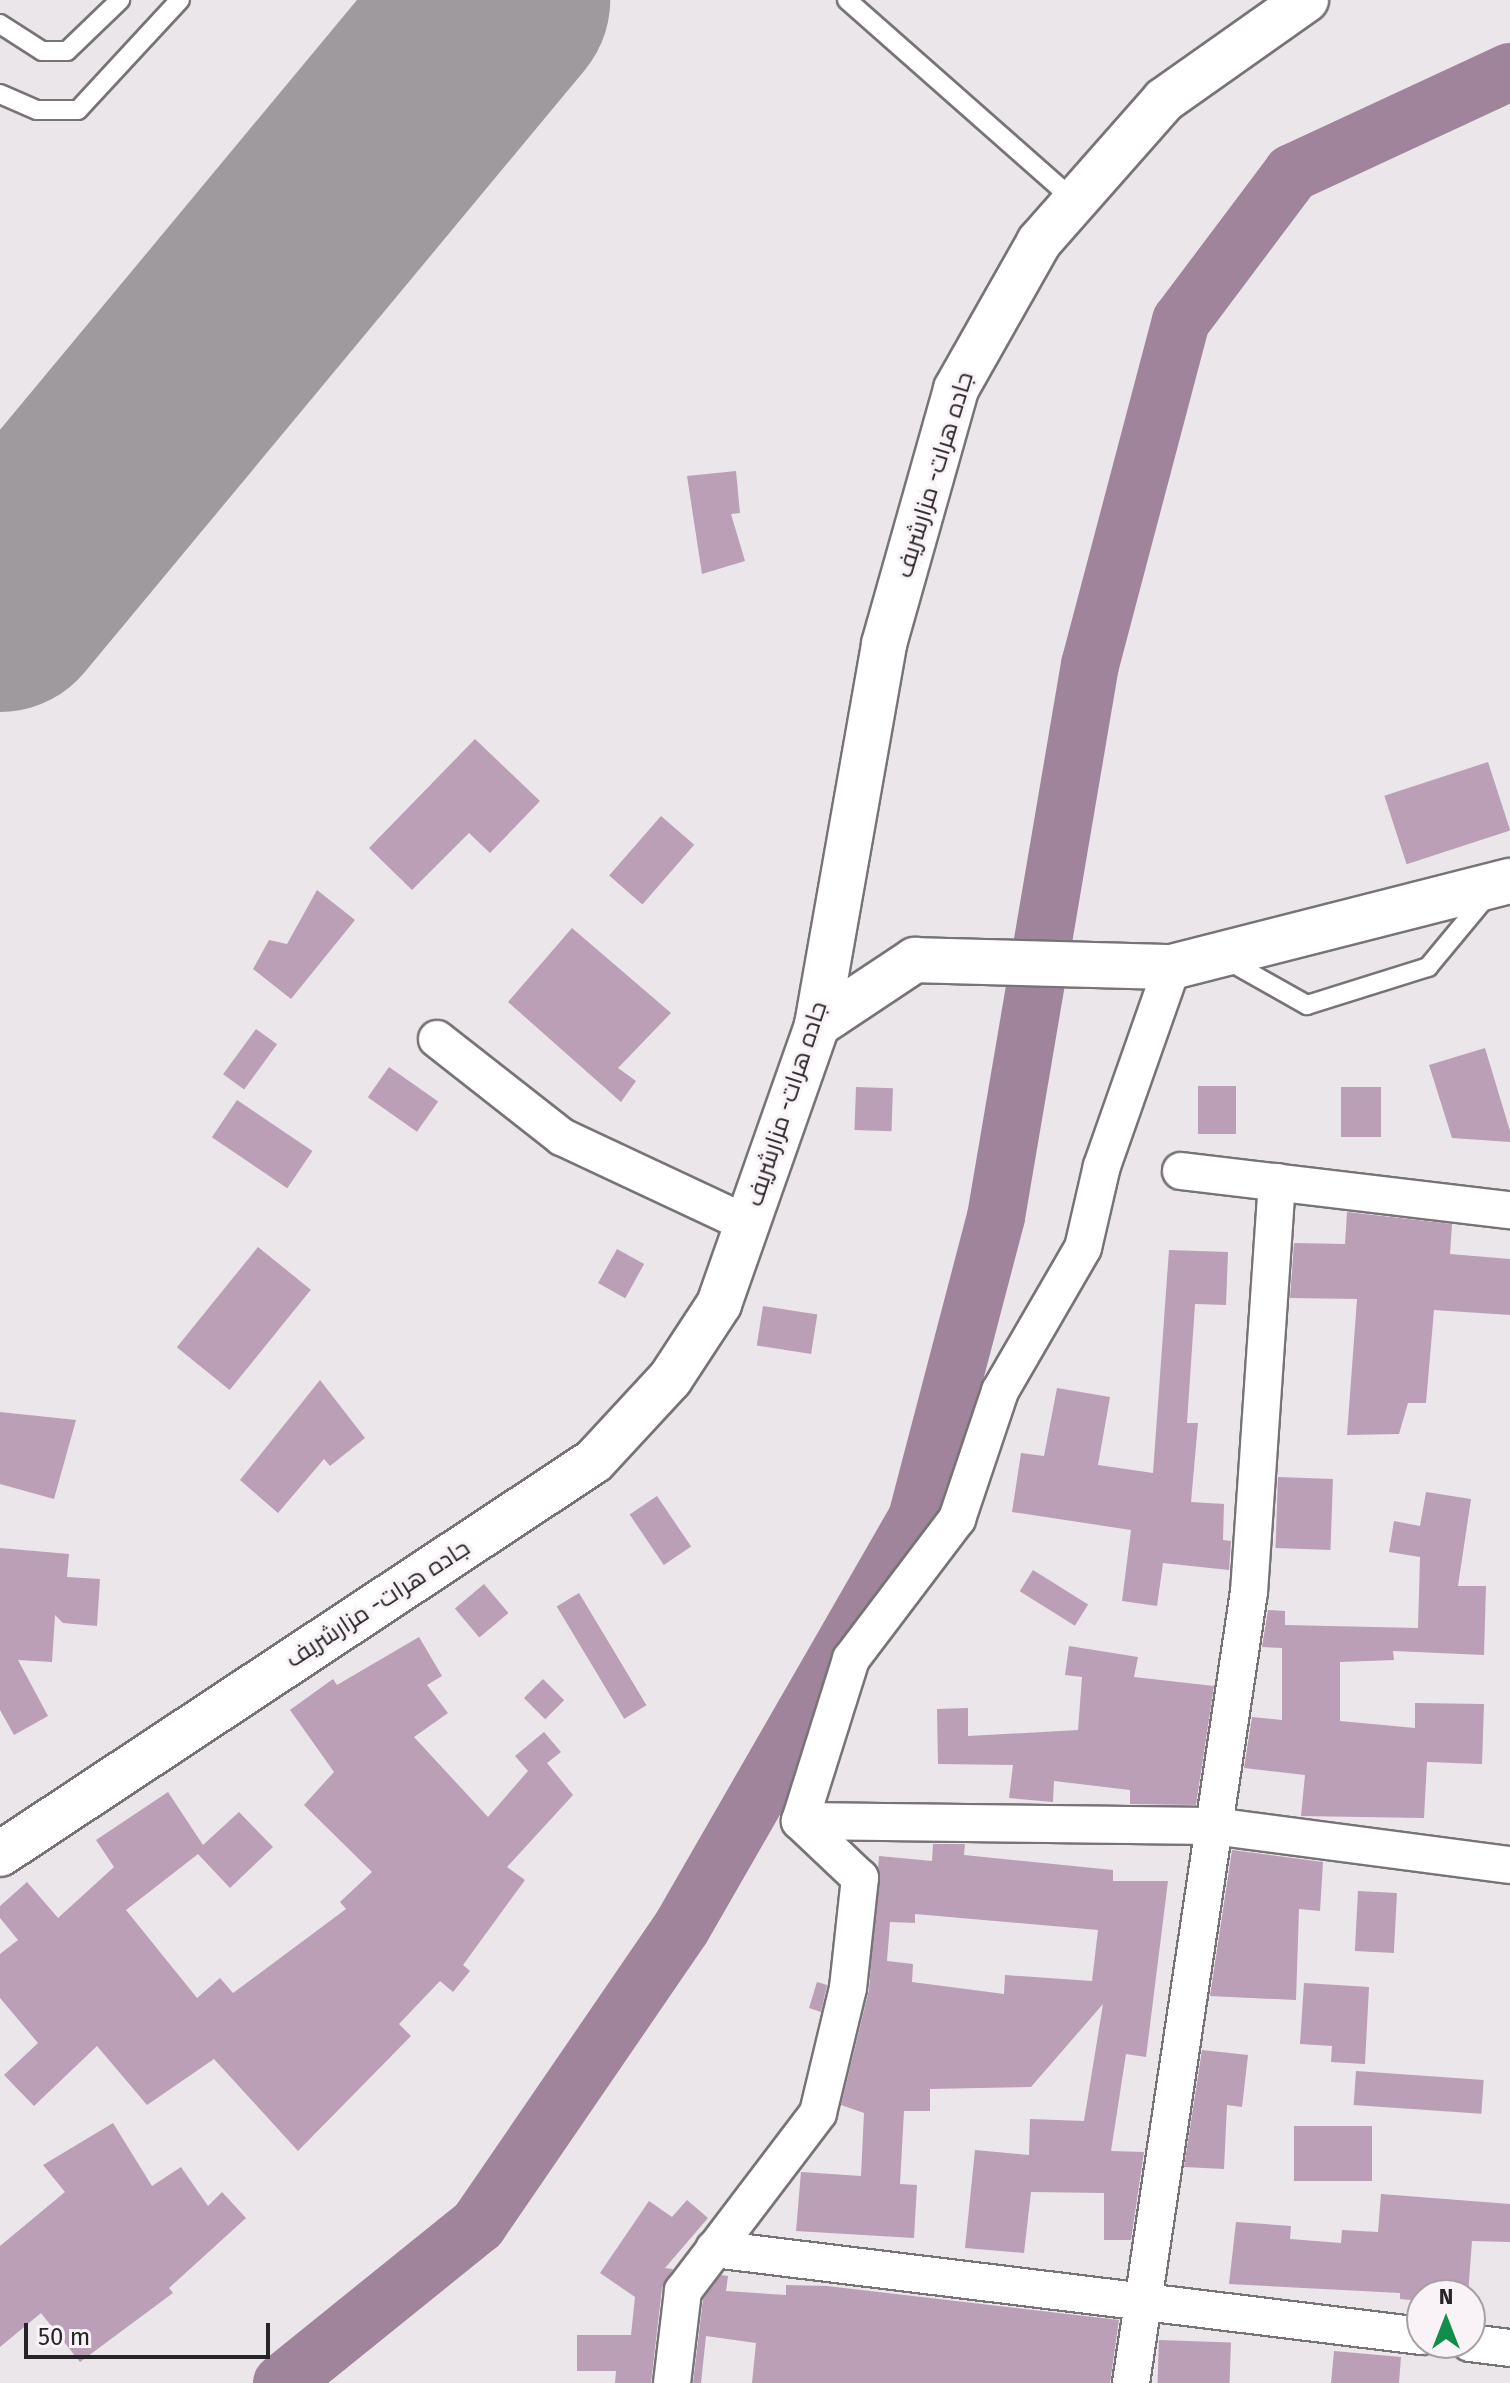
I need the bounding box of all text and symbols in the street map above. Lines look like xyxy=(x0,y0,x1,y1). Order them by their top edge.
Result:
street label: جاده هرات- مزارشریف xyxy=(890,369,980,581)
street label: جاده هرات- مزارشریف xyxy=(740,998,834,1210)
street label: جاده هرات- مزارشریف xyxy=(280,1534,476,1674)
north arrow xyxy=(1406,2279,1486,2359)
text: N xyxy=(1439,2283,1453,2310)
scale bar xyxy=(28,2307,274,2357)
text: 50 m xyxy=(38,2323,90,2351)

